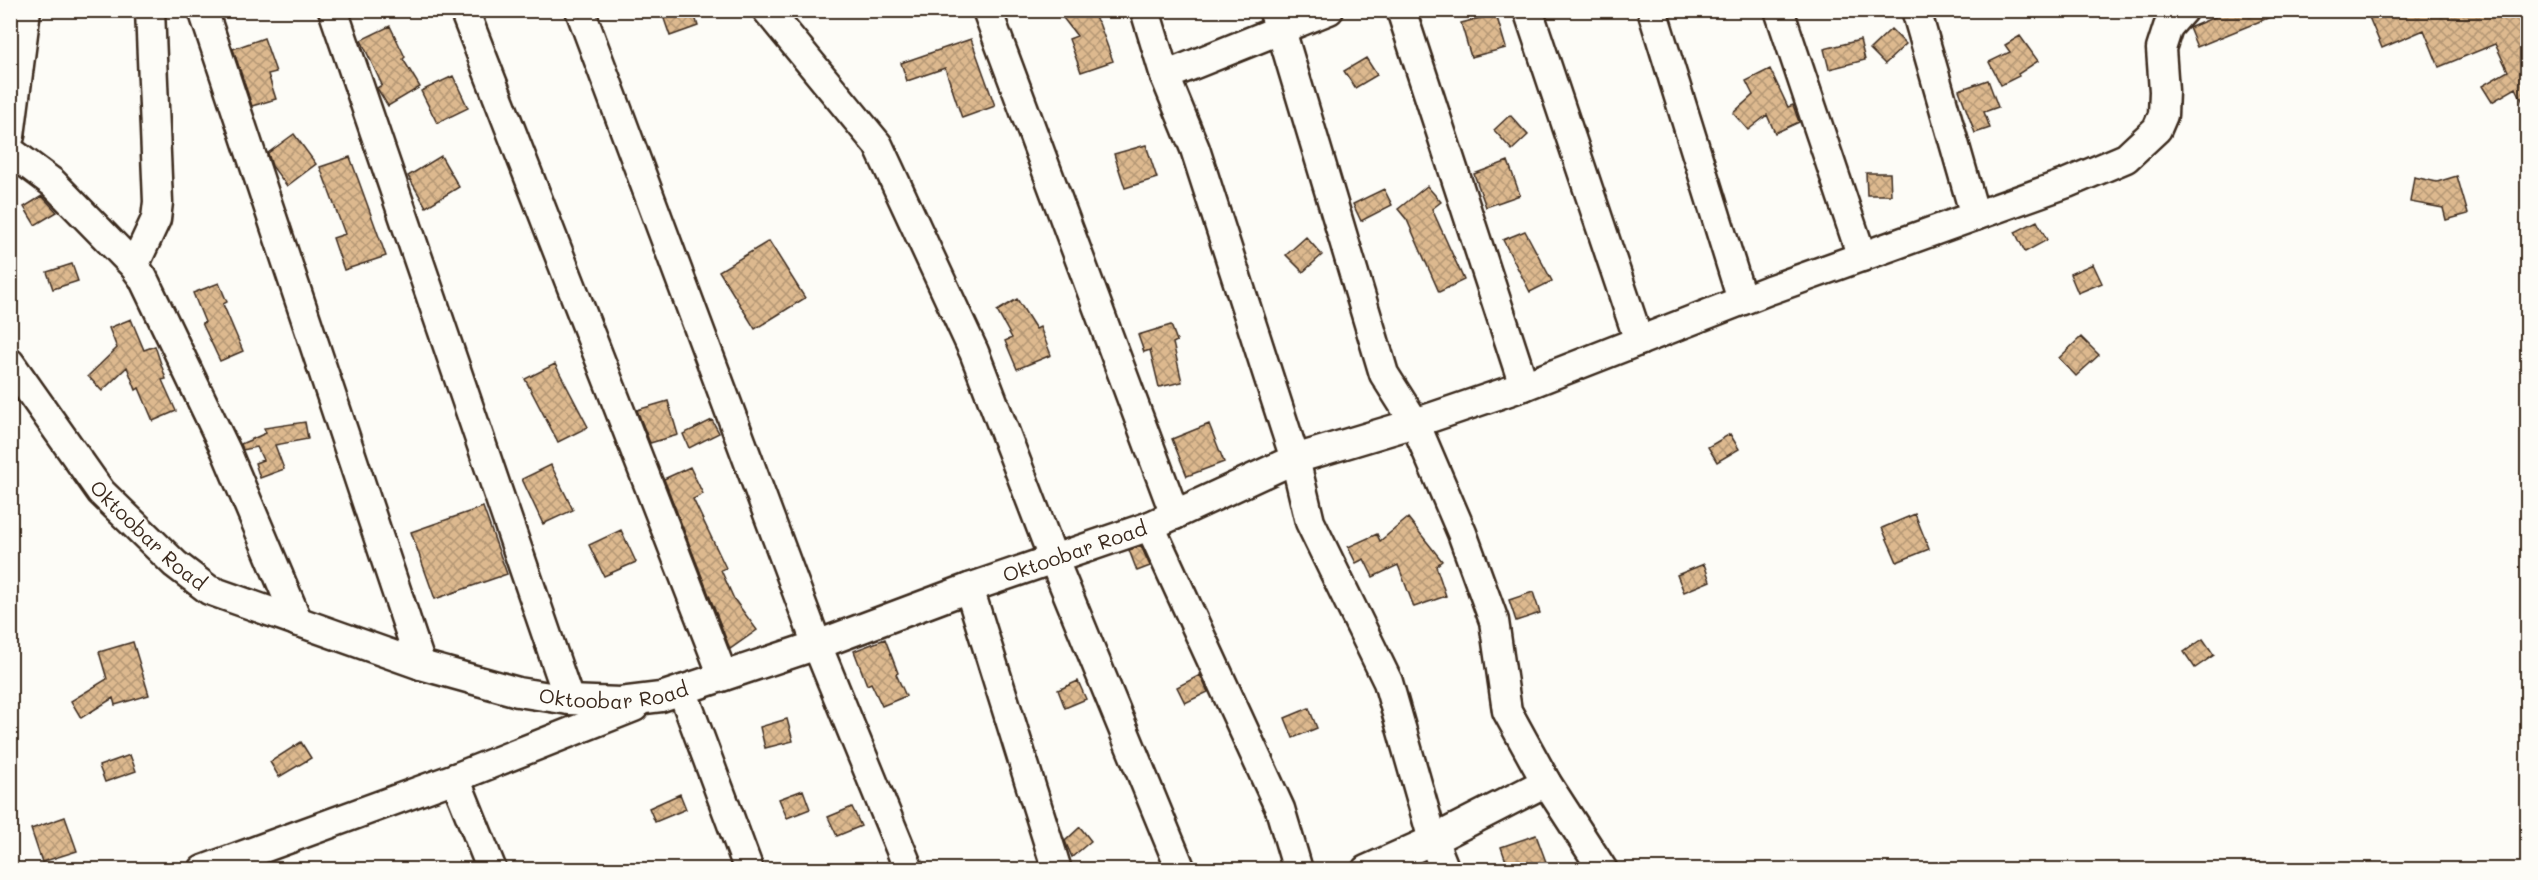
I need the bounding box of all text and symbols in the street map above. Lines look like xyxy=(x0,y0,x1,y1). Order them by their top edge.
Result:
street label: Oktoobar Road xyxy=(85,475,212,596)
street label: Oktoobar Road xyxy=(999,514,1150,588)
street label: Oktoobar Road xyxy=(537,675,691,714)

